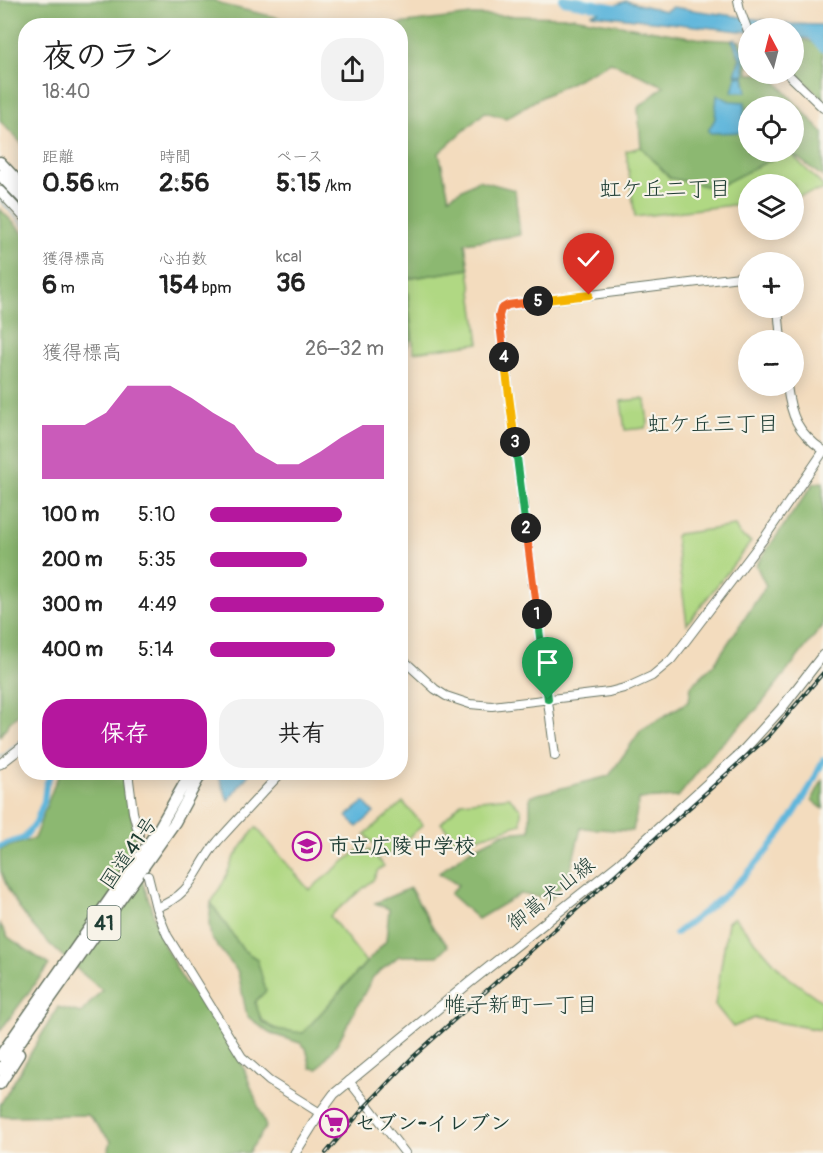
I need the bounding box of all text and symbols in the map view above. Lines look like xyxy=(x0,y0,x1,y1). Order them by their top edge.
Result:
north arrow xyxy=(738,18,804,84)
map controls xyxy=(738,18,804,396)
text: 夜のラン xyxy=(42,36,174,77)
button: share xyxy=(321,38,384,101)
text: 18:40 xyxy=(42,79,91,104)
button: locate xyxy=(738,96,804,162)
text: 距離 xyxy=(42,147,74,167)
text: 時間 xyxy=(159,147,191,167)
text: ペース xyxy=(276,147,323,167)
text: 0.56 xyxy=(42,167,95,199)
text: 2:56 xyxy=(159,167,210,199)
text: 5:15 xyxy=(276,167,321,199)
button: layers xyxy=(738,174,804,240)
district label: 虹ケ丘二丁目 xyxy=(599,175,731,203)
text: km xyxy=(95,176,119,196)
text: /km xyxy=(321,176,351,196)
pin xyxy=(563,233,614,295)
icon: check xyxy=(572,242,605,275)
text: kcal xyxy=(276,247,302,267)
text: 獲得標高 xyxy=(42,249,106,269)
text: 心拍数 xyxy=(159,249,207,269)
button: + xyxy=(738,252,804,318)
text: 36 xyxy=(276,267,306,299)
text: 6 xyxy=(42,269,57,301)
text: 154 xyxy=(159,269,198,301)
text: m xyxy=(57,278,75,298)
text: bpm xyxy=(198,278,231,298)
pin: 5 xyxy=(523,286,553,316)
text: 5 xyxy=(534,291,542,311)
button: − xyxy=(738,330,804,396)
text: 26–32 m xyxy=(305,336,384,361)
text: 獲得標高 xyxy=(42,340,122,365)
pin: 4 xyxy=(489,342,519,372)
text: 4 xyxy=(499,347,509,367)
district label: 虹ケ丘三丁目 xyxy=(647,410,779,438)
pin: 3 xyxy=(500,427,530,457)
text: 3 xyxy=(511,432,519,452)
text: 100 m xyxy=(42,502,99,527)
text: 5:10 xyxy=(138,502,176,527)
pin: 2 xyxy=(511,513,541,543)
text: 2 xyxy=(522,518,530,538)
text: 200 m xyxy=(42,547,103,572)
text: 5:35 xyxy=(138,547,176,572)
text: 300 m xyxy=(42,592,103,617)
text: 4:49 xyxy=(138,592,177,617)
pin: 1 xyxy=(522,599,552,629)
text: 1 xyxy=(534,604,540,624)
text: 400 m xyxy=(42,637,103,662)
text: 5:14 xyxy=(138,637,174,662)
pin xyxy=(522,637,573,699)
icon: arrive xyxy=(531,646,564,679)
button: 保存 xyxy=(42,699,207,768)
button: 共有 xyxy=(219,699,384,768)
street label: 国道41号 xyxy=(94,811,164,895)
school or university icon: 市立広陵中学校 xyxy=(291,830,323,862)
place label: 市立広陵中学校 xyxy=(328,833,475,860)
street label: 御嵩犬山線 xyxy=(501,851,601,937)
road number: 41 xyxy=(88,906,120,940)
district label: 帷子新町一丁目 xyxy=(444,991,598,1019)
supermarket icon: セブン-イレブン xyxy=(318,1107,350,1139)
place label: セブン-イレブン xyxy=(355,1110,511,1137)

